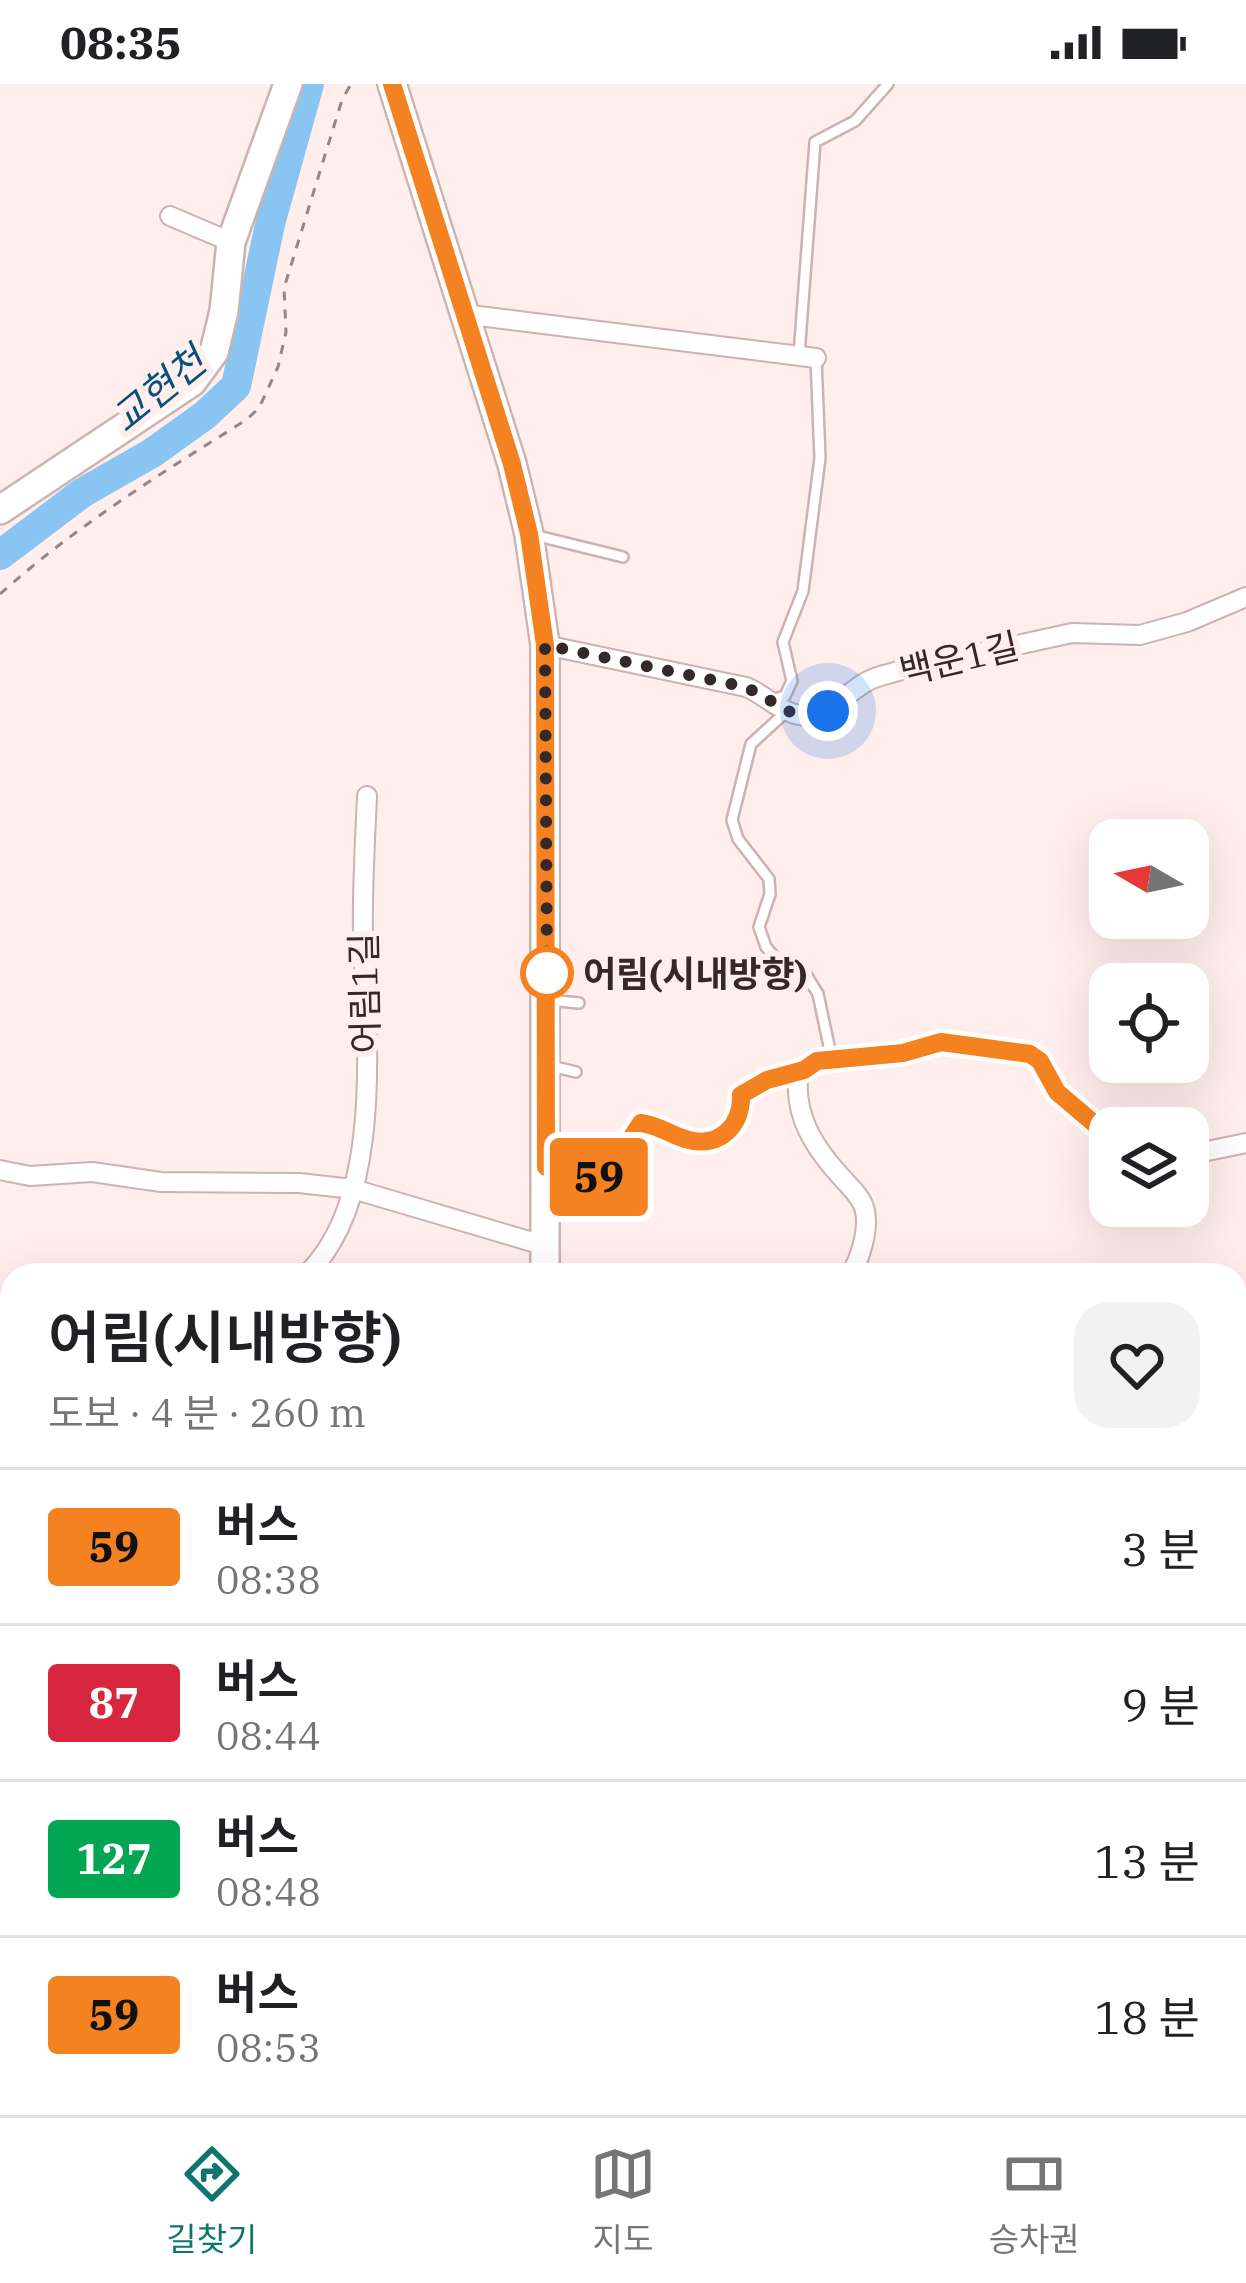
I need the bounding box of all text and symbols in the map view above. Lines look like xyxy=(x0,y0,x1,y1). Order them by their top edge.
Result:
text: 08:35 xyxy=(60,13,182,71)
water label: 교현천 xyxy=(100,333,219,443)
street label: 백운1길 xyxy=(895,621,1023,695)
your location xyxy=(798,681,858,741)
north arrow xyxy=(1089,819,1209,939)
map controls xyxy=(1089,819,1209,1227)
street label: 어림1길 xyxy=(339,932,389,1054)
marker: 어림(시내방향) xyxy=(522,948,572,998)
place label: 어림(시내방향) xyxy=(583,950,807,997)
button: locate xyxy=(1089,963,1209,1083)
button: layers xyxy=(1089,1107,1209,1227)
line badge: 59 xyxy=(545,1138,653,1216)
text: 59 xyxy=(574,1149,624,1204)
text: 어림(시내방향) xyxy=(48,1300,402,1374)
button: heart xyxy=(1074,1302,1200,1428)
text: 도보 · 4 분 · 260 m xyxy=(48,1387,366,1438)
text: 버스 xyxy=(216,1495,299,1553)
text: 59 xyxy=(89,1519,139,1574)
text: 3 분 xyxy=(1121,1520,1200,1578)
text: 08:38 xyxy=(216,1554,321,1605)
text: 버스 xyxy=(216,1651,299,1709)
text: 87 xyxy=(89,1675,139,1730)
text: 9 분 xyxy=(1121,1676,1200,1734)
text: 08:44 xyxy=(216,1710,321,1761)
text: 버스 xyxy=(216,1807,299,1865)
text: 127 xyxy=(76,1831,152,1886)
text: 13 분 xyxy=(1094,1832,1200,1890)
text: 08:48 xyxy=(216,1866,321,1917)
text: 버스 xyxy=(216,1963,299,2021)
text: 59 xyxy=(89,1987,139,2042)
text: 18 분 xyxy=(1094,1988,1200,2046)
text: 08:53 xyxy=(216,2022,321,2073)
tab: 길찾기 xyxy=(166,2141,257,2261)
tab: 지도 xyxy=(590,2141,656,2261)
tab: 승차권 xyxy=(989,2141,1080,2261)

